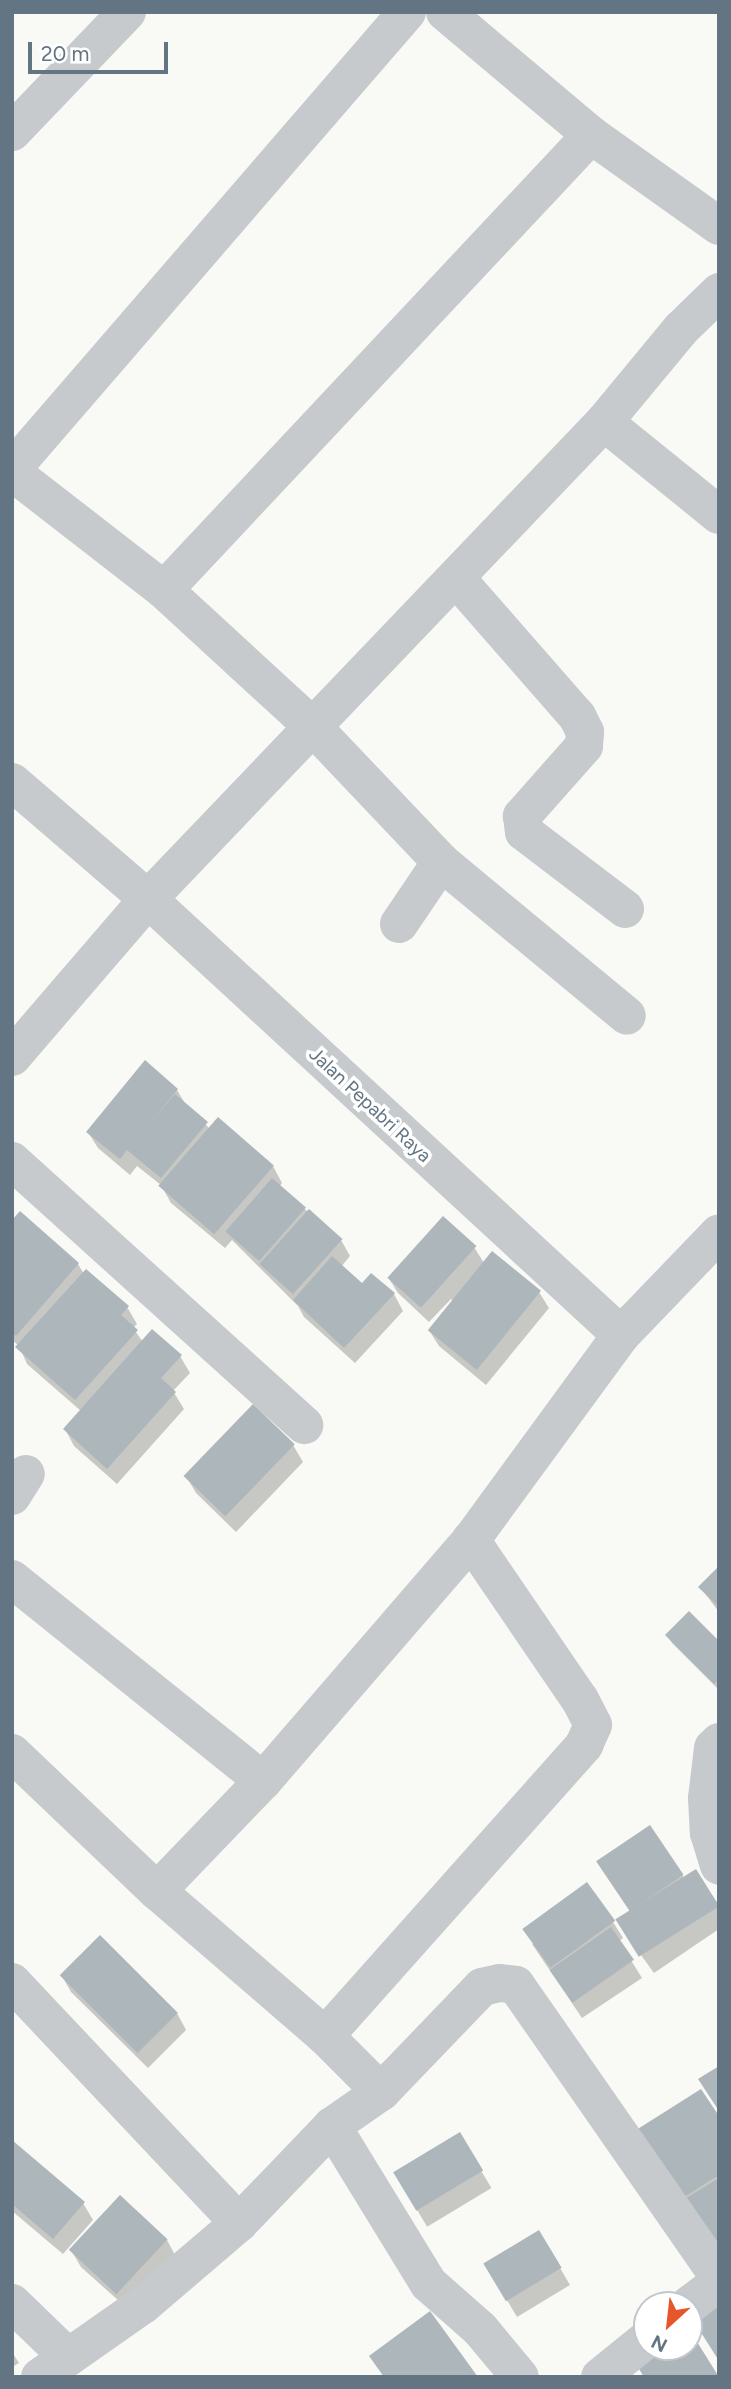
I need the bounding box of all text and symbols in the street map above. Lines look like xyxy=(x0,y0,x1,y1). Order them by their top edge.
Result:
scale bar xyxy=(32,28,172,72)
text: 20 m xyxy=(41,41,89,66)
street label: Jalan Pepabri Raya xyxy=(304,1043,436,1167)
north arrow xyxy=(633,2291,703,2361)
text: N xyxy=(647,2330,671,2357)

